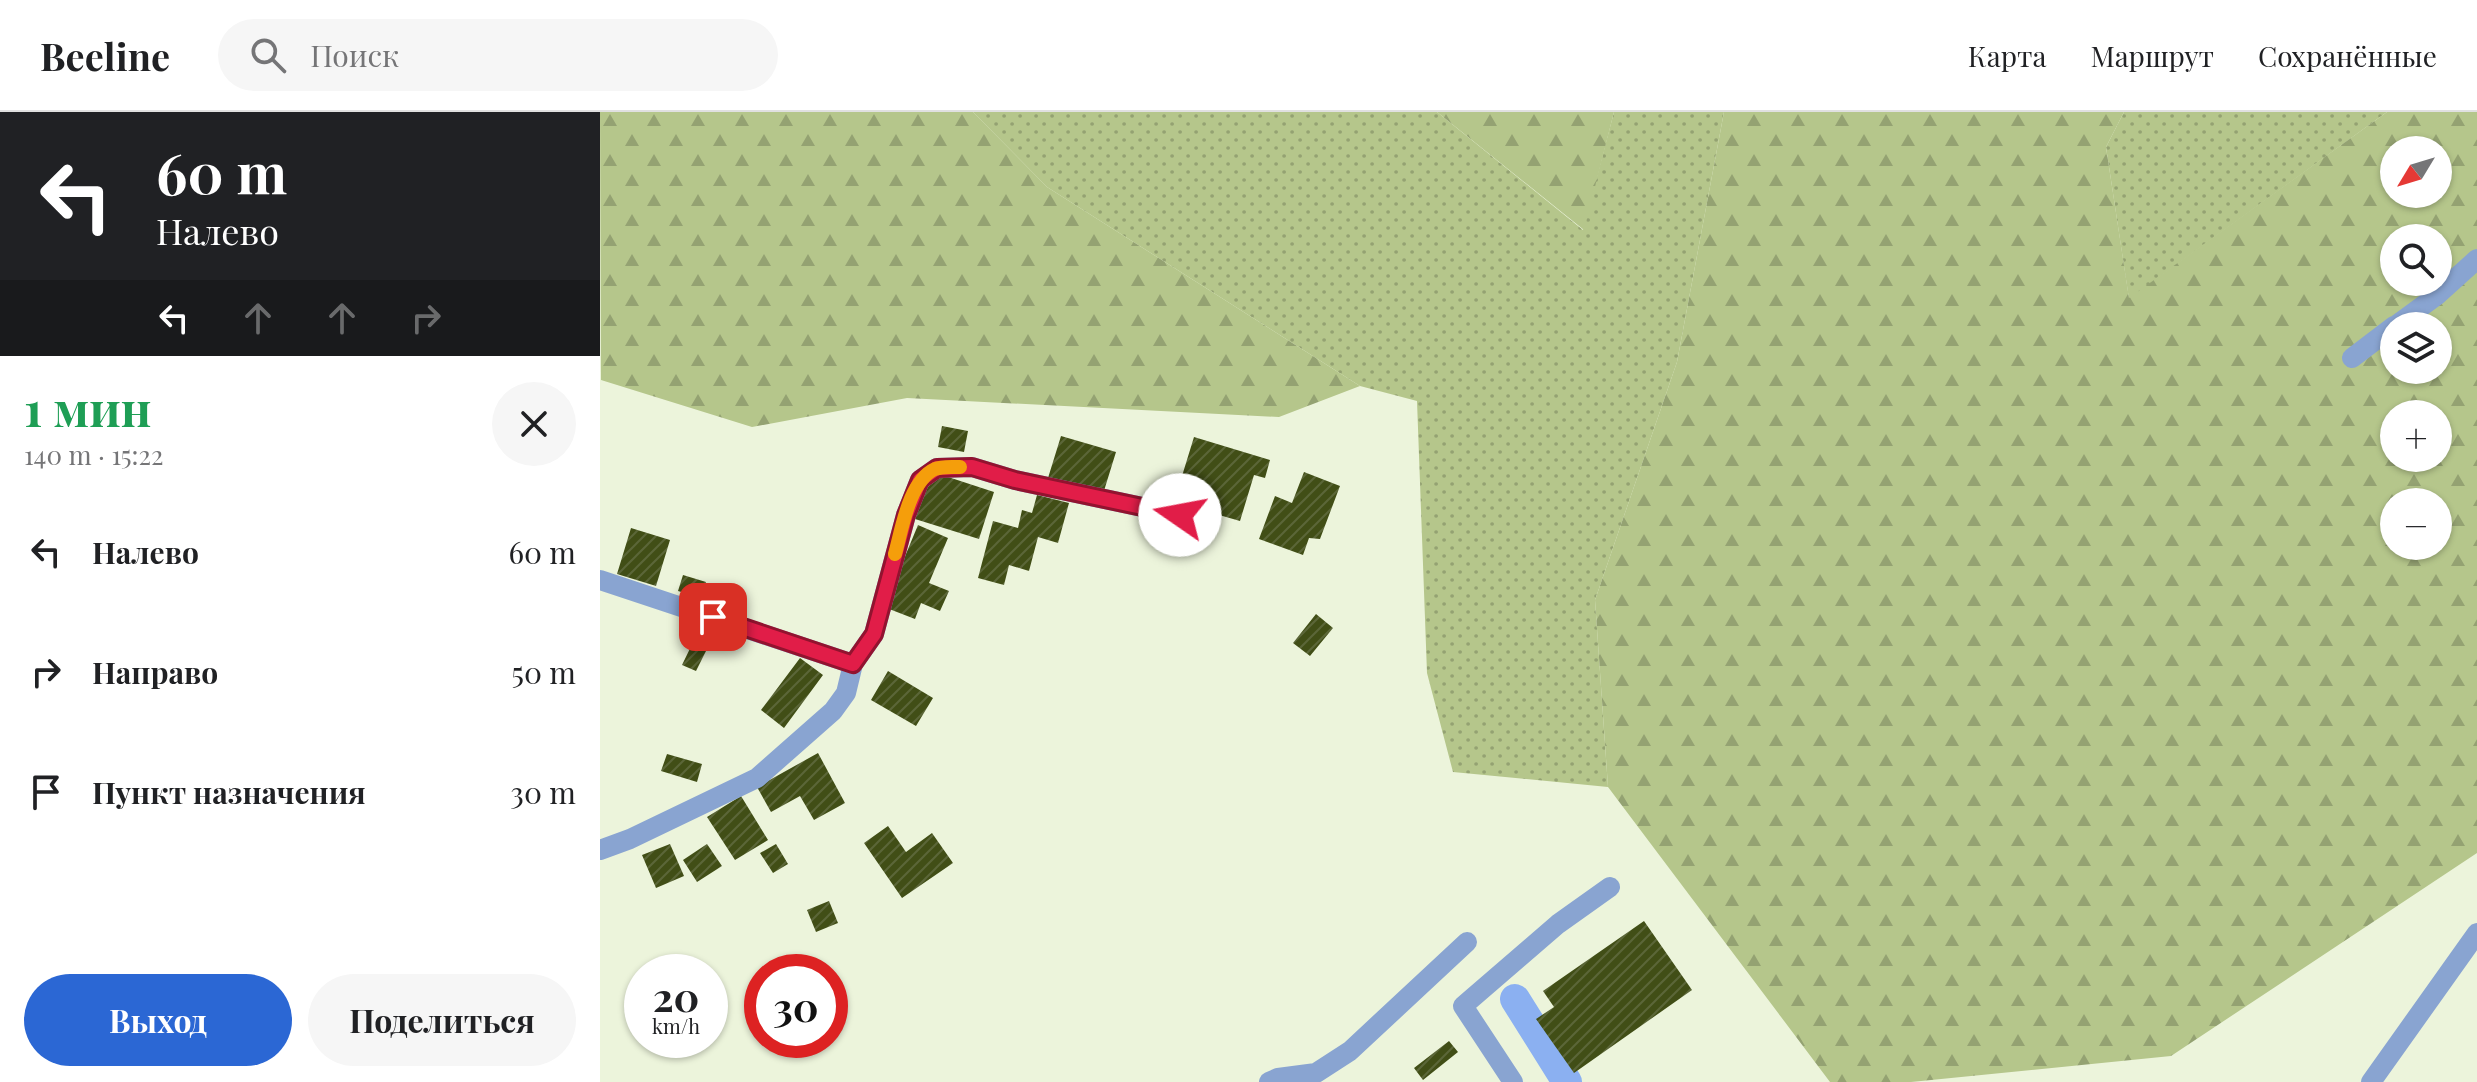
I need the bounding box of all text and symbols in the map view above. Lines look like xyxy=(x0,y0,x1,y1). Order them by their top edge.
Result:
search box xyxy=(218,19,778,91)
text: Beeline xyxy=(40,30,170,81)
icon: search xyxy=(246,33,290,77)
text: Поиск xyxy=(310,35,399,75)
text: Карта xyxy=(1968,37,2046,74)
text: Маршрут xyxy=(2090,37,2214,74)
text: Сохранённые xyxy=(2258,37,2437,74)
text: 60 m xyxy=(156,134,287,209)
north arrow xyxy=(2380,136,2452,208)
map controls xyxy=(2380,136,2452,560)
icon: left xyxy=(24,144,128,248)
text: Налево xyxy=(156,206,279,254)
button: search xyxy=(2380,224,2452,296)
icon: left xyxy=(152,296,196,340)
icon: ahead xyxy=(236,296,280,340)
icon: ahead xyxy=(320,296,364,340)
icon: right xyxy=(404,296,448,340)
button: layers xyxy=(2380,312,2452,384)
text: 1 мин xyxy=(24,375,151,439)
button: close xyxy=(492,382,576,466)
button: + xyxy=(2380,400,2452,472)
text: 140 m · 15:22 xyxy=(24,437,163,472)
position arrow xyxy=(1138,473,1222,557)
button: − xyxy=(2380,488,2452,560)
icon: left xyxy=(24,530,68,574)
text: Налево xyxy=(92,532,199,572)
text: 60 m xyxy=(508,532,576,572)
pin xyxy=(679,583,747,651)
icon: arrive xyxy=(691,595,735,639)
icon: right xyxy=(24,650,68,694)
text: Направо xyxy=(92,652,218,692)
text: 50 m xyxy=(511,652,576,692)
icon: arrive xyxy=(24,770,68,814)
text: Пункт назначения xyxy=(92,772,366,812)
text: 30 m xyxy=(510,772,576,812)
speed limit sign: 30 xyxy=(744,954,848,1058)
text: 20 xyxy=(653,969,699,1022)
button: Выход xyxy=(24,974,292,1066)
button: Поделиться xyxy=(308,974,576,1066)
text: km/h xyxy=(652,1012,700,1039)

